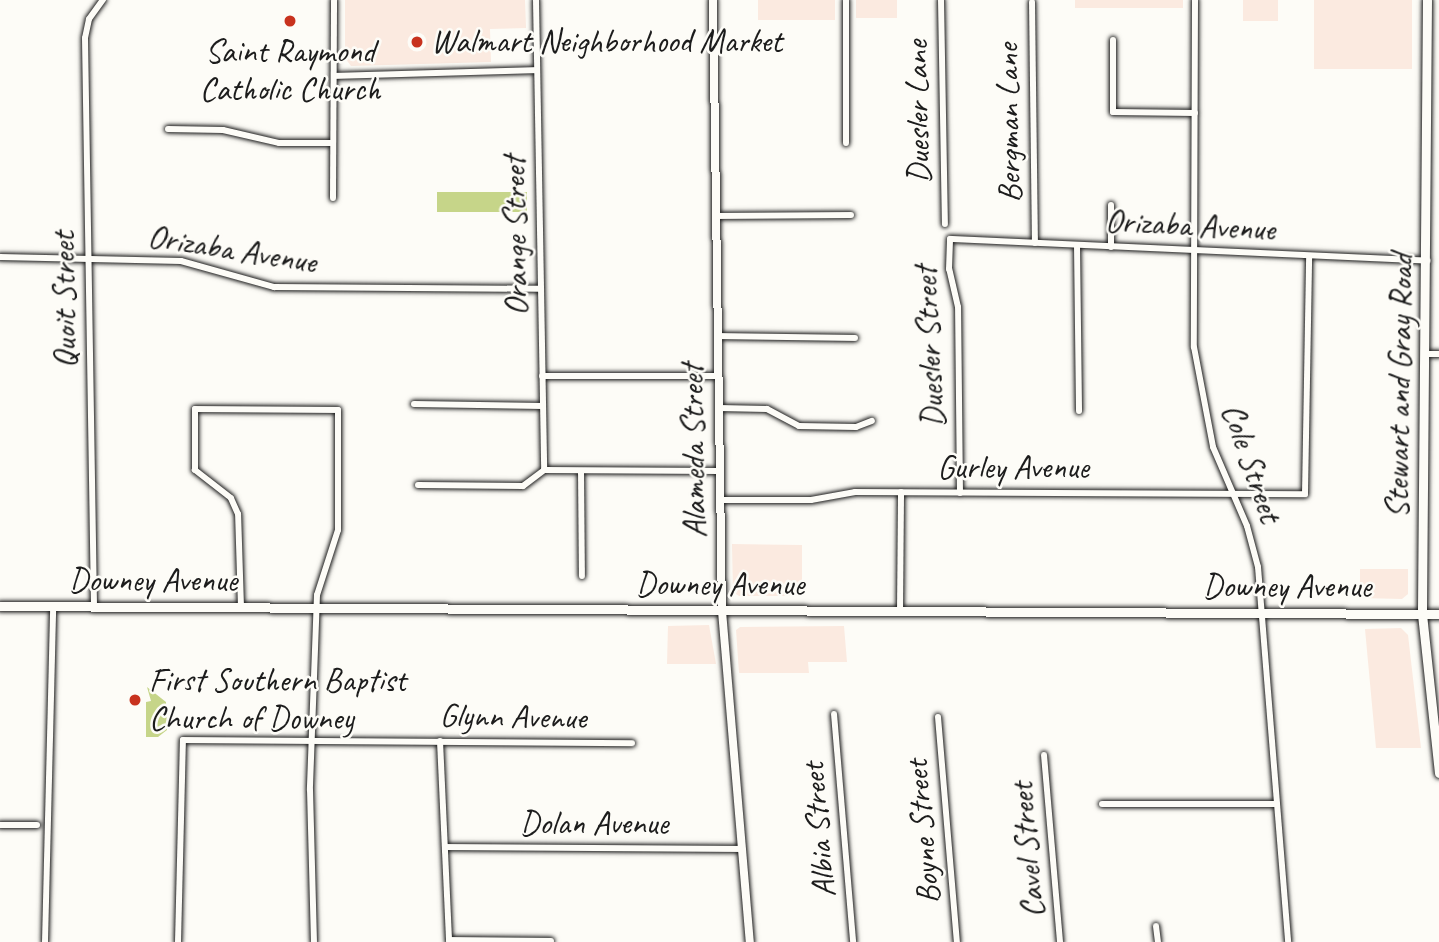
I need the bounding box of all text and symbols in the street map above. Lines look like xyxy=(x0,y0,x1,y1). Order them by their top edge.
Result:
marker: Saint Raymond Catholic Church xyxy=(282,13,298,29)
place label: Walmart Neighborhood Market xyxy=(431,22,784,62)
place label: Saint Raymond Catholic Church xyxy=(199,32,381,110)
marker: Walmart Neighborhood Market xyxy=(409,34,425,50)
street label: Duesler Lane xyxy=(897,40,939,184)
street label: Bergman Lane xyxy=(988,43,1030,203)
street label: Orange Street xyxy=(495,156,537,316)
street label: Orizaba Avenue xyxy=(1104,202,1276,250)
street label: Orizaba Avenue xyxy=(145,217,319,283)
street label: Quoit Street xyxy=(44,231,86,369)
street label: Stewart and Gray Road xyxy=(1378,253,1422,519)
street label: Duesler Street xyxy=(906,265,954,429)
street label: Alameda Street xyxy=(673,364,715,538)
street label: Cole Street xyxy=(1212,398,1290,528)
street label: Gurley Avenue xyxy=(937,448,1089,488)
street label: Downey Avenue xyxy=(69,561,237,601)
street label: Downey Avenue xyxy=(636,565,804,605)
street label: Downey Avenue xyxy=(1203,567,1371,607)
place label: First Southern Baptist Church of Downey xyxy=(149,661,407,739)
marker: First Southern Baptist Church of Downey xyxy=(127,692,143,708)
street label: Glynn Avenue xyxy=(439,696,587,738)
street label: Boyne Street xyxy=(897,758,949,906)
street label: Albia Street xyxy=(793,761,845,899)
street label: Cavel Street xyxy=(1002,780,1054,920)
street label: Dolan Avenue xyxy=(520,804,668,844)

